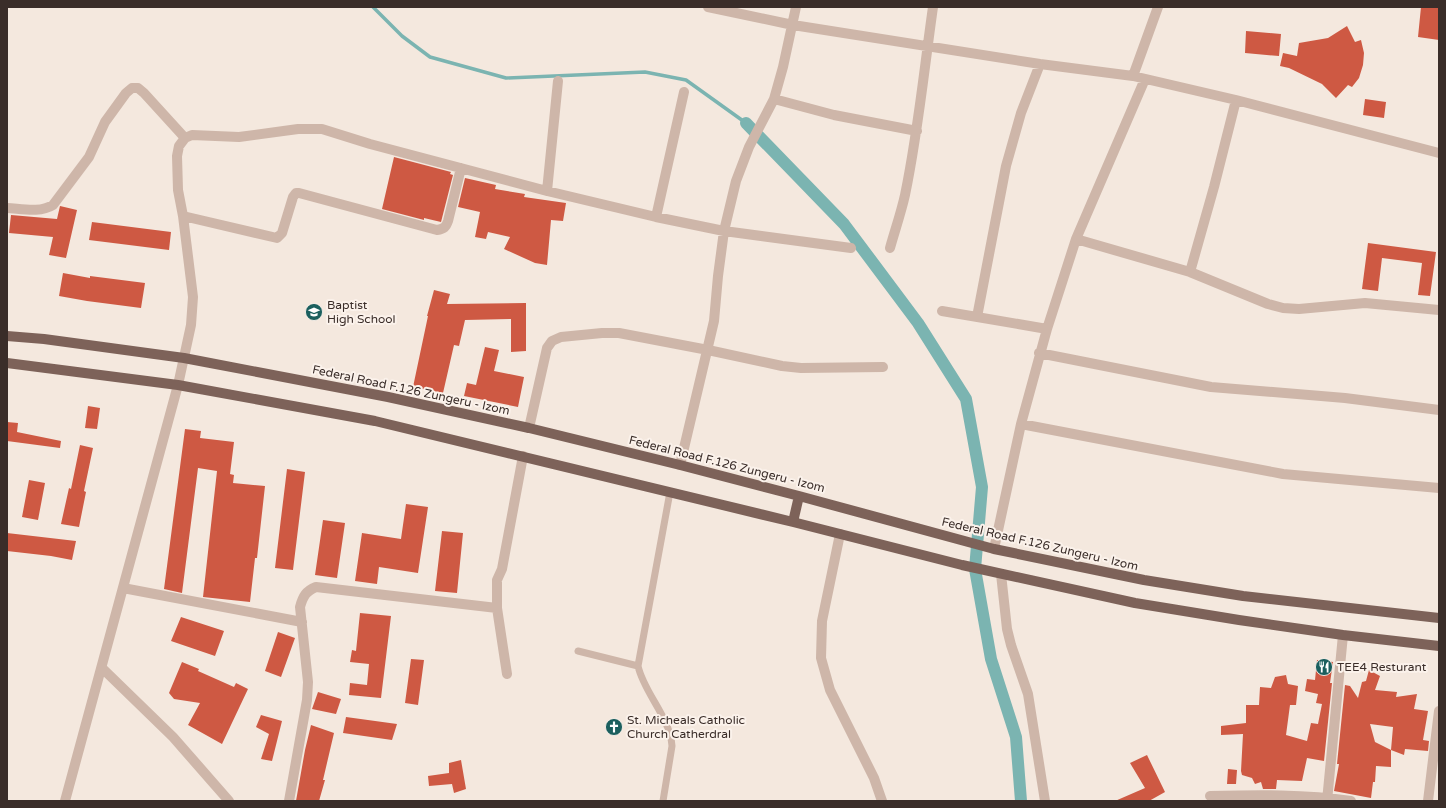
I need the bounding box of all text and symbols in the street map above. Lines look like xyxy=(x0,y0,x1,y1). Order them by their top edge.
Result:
place label: Baptist High School xyxy=(327,298,396,326)
school or university icon: Baptist High School xyxy=(304,302,324,322)
street label: Federal Road F.126 Zungeru - Izom xyxy=(311,362,511,418)
street label: Federal Road F.126 Zungeru - Izom xyxy=(628,433,826,495)
street label: Federal Road F.126 Zungeru - Izom xyxy=(940,515,1140,573)
restaurant icon: TEE4 Resturant xyxy=(1314,657,1334,677)
place label: TEE4 Resturant xyxy=(1337,660,1427,674)
place label: St. Micheals Catholic Church Catherdral xyxy=(627,713,745,741)
church icon: St. Micheals Catholic Church Catherdral xyxy=(604,717,624,737)

